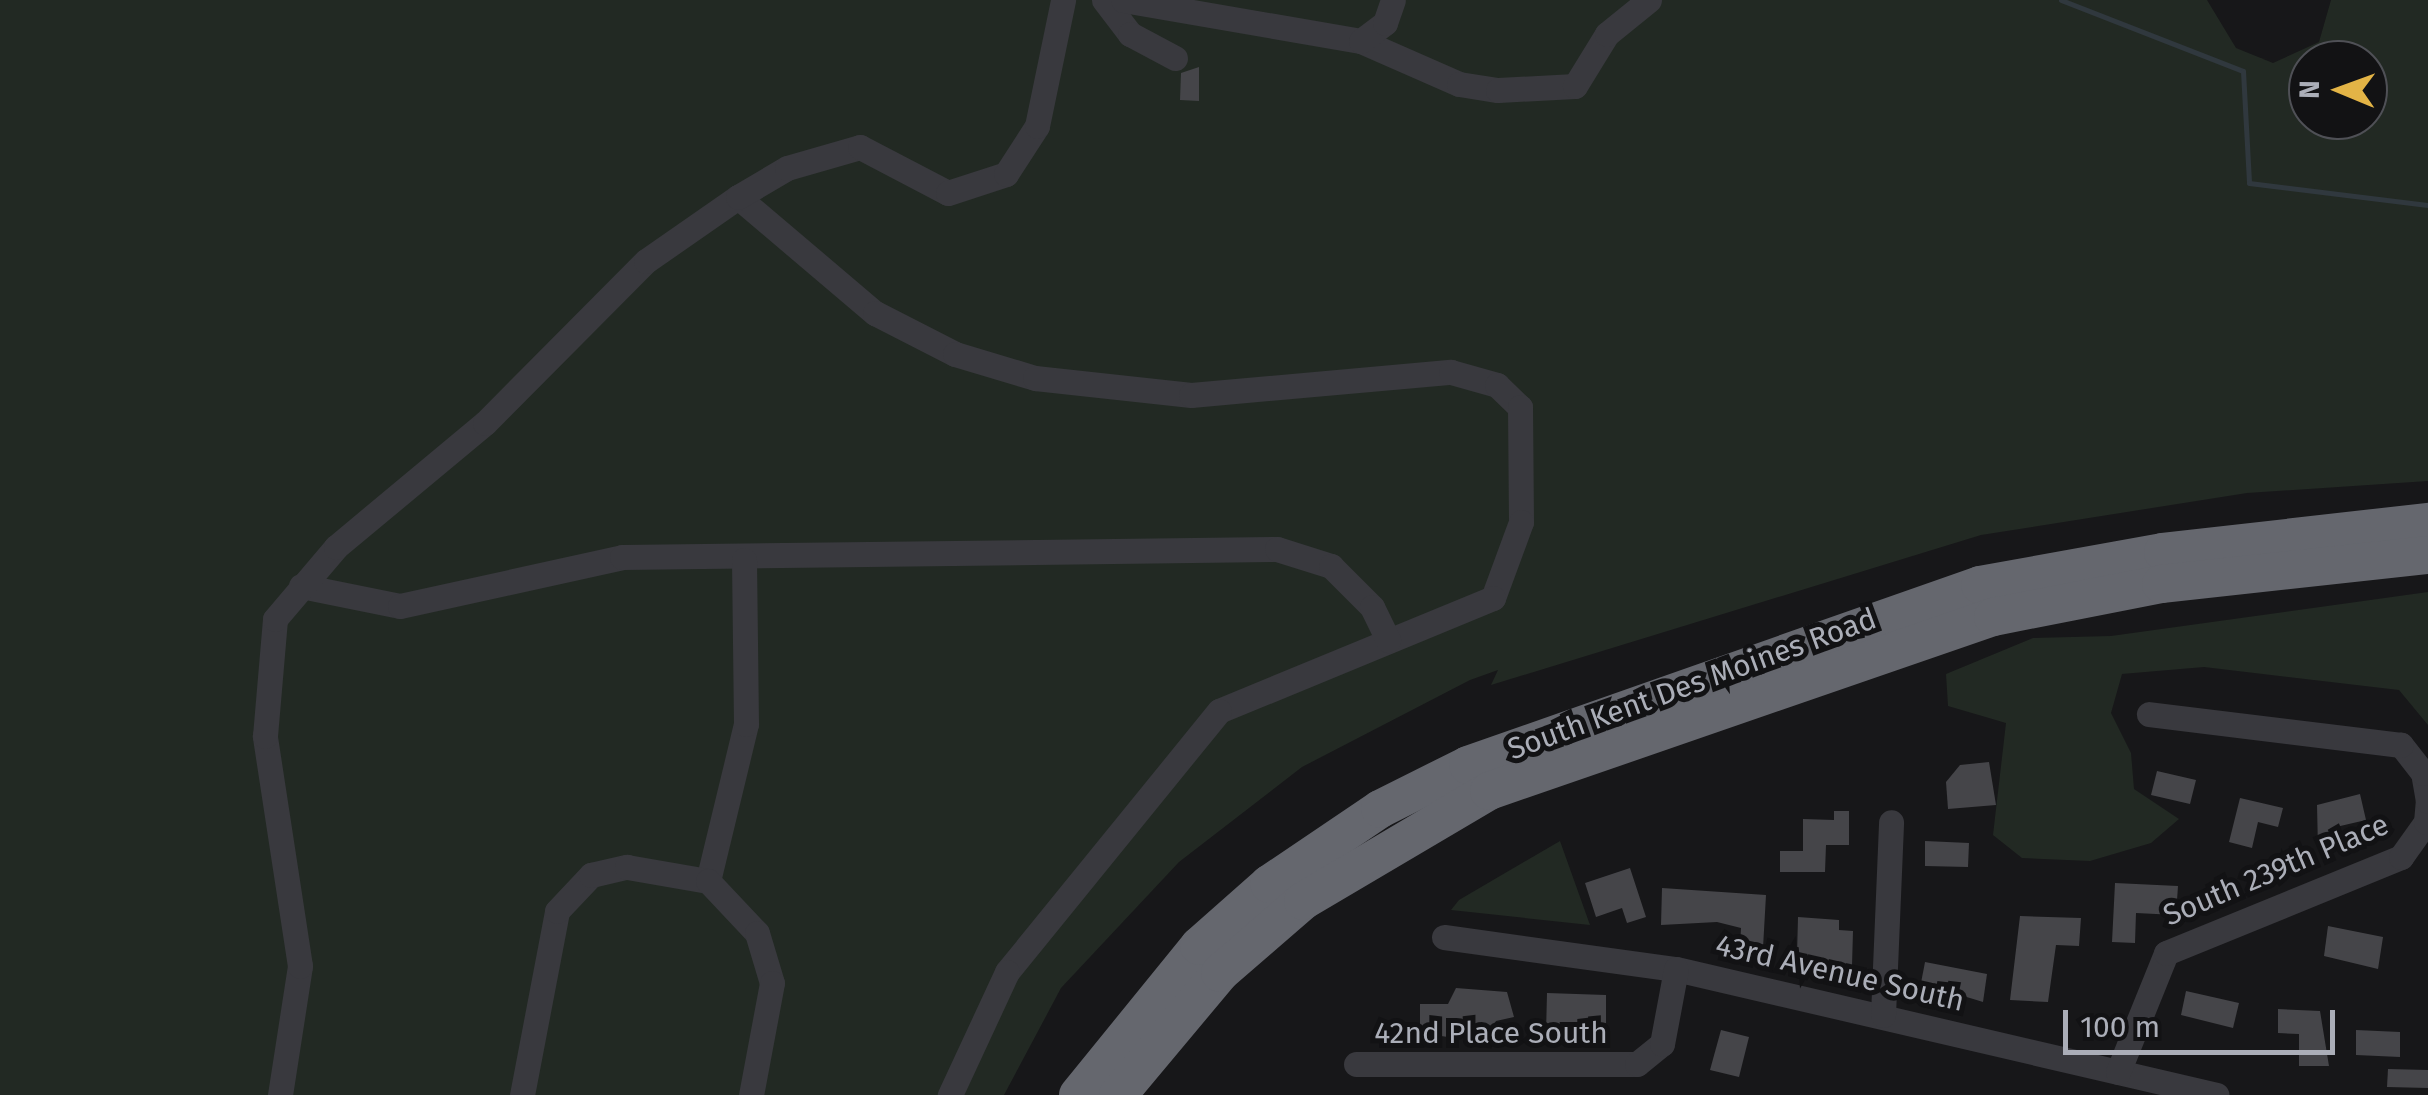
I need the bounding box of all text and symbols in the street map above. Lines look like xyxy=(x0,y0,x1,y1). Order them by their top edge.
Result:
north arrow xyxy=(2288,40,2388,140)
text: N xyxy=(2293,80,2326,99)
street label: South Kent Des Moines Road xyxy=(1503,600,1881,768)
street label: South 239th Place xyxy=(2158,806,2394,934)
street label: 43rd Avenue South xyxy=(1712,927,1968,1019)
scale bar xyxy=(2068,990,2340,1052)
text: 100 m xyxy=(2080,1009,2160,1045)
street label: 42nd Place South xyxy=(1374,1015,1608,1051)

